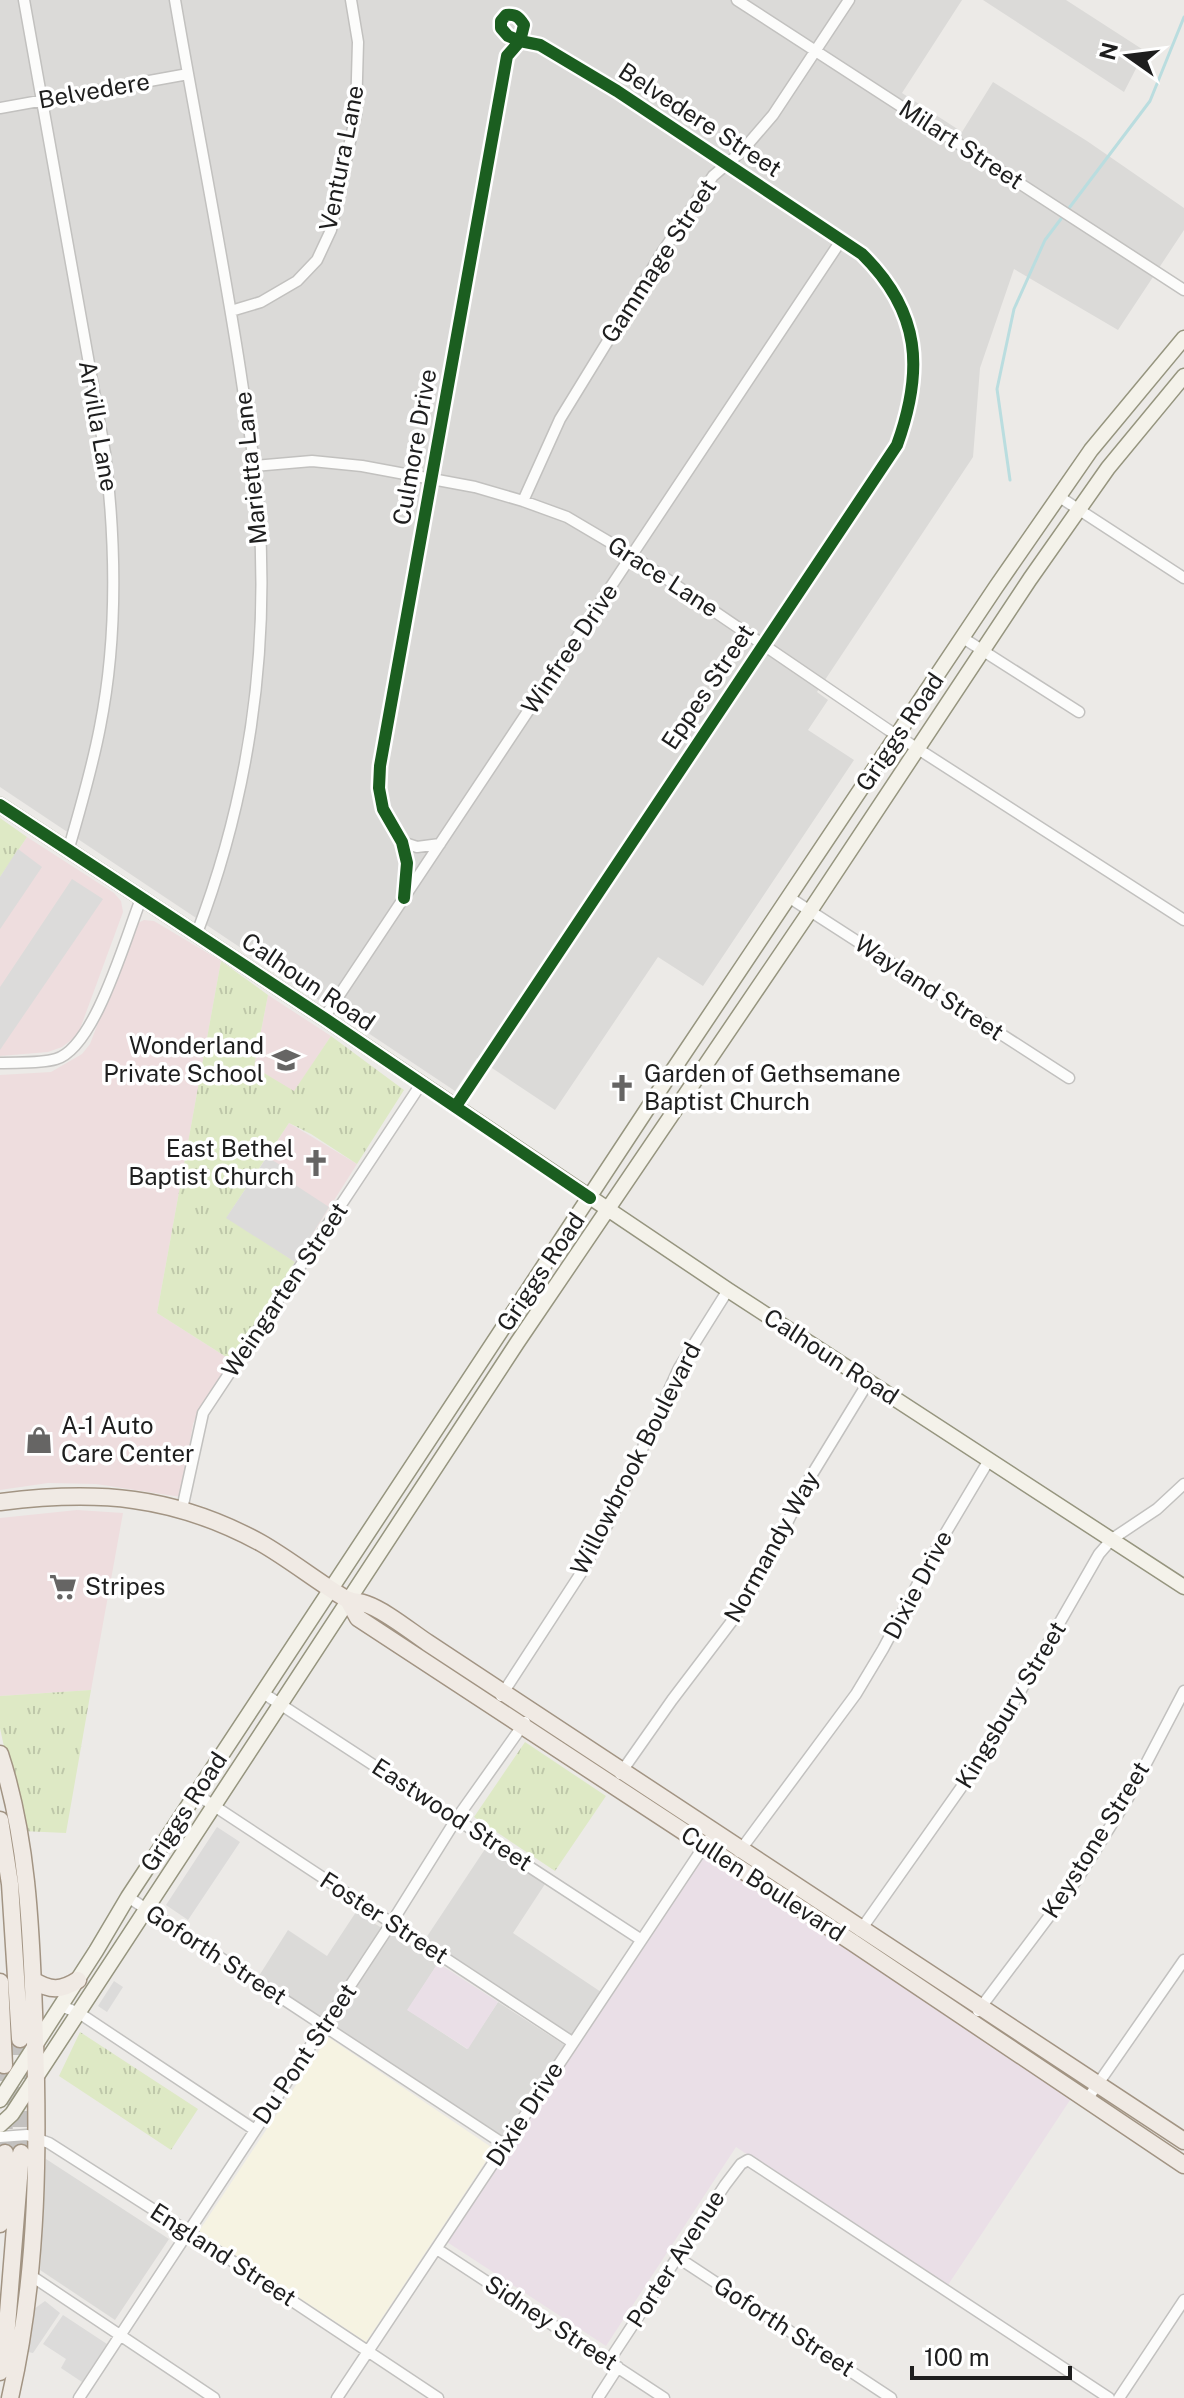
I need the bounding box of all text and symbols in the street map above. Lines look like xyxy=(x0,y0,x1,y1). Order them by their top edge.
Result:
north arrow xyxy=(1088,16,1168,96)
text: N xyxy=(1094,40,1123,63)
street label: Belvedere Street xyxy=(614,56,787,182)
street label: Belvedere xyxy=(36,66,152,114)
street label: Ventura Lane xyxy=(313,83,369,233)
street label: Milart Street xyxy=(894,94,1029,195)
street label: Gammage Street xyxy=(595,173,722,348)
street label: Arvilla Lane xyxy=(74,358,124,493)
street label: Culmore Drive xyxy=(387,367,442,527)
street label: Marietta Lane xyxy=(228,390,272,546)
street label: Grace Lane xyxy=(603,530,724,622)
street label: Winfree Drive xyxy=(515,578,623,719)
street label: Eppes Street xyxy=(655,619,759,754)
street label: Griggs Road xyxy=(849,667,949,796)
street label: Calhoun Road xyxy=(237,926,381,1036)
street label: Wayland Street xyxy=(850,929,1009,1046)
place label: Wonderland Private School xyxy=(103,1031,264,1087)
school or university icon: Wonderland Private School xyxy=(271,1045,301,1075)
place label: Garden of Gethsemane Baptist Church xyxy=(644,1059,901,1115)
church icon: Garden of Gethsemane Baptist Church xyxy=(607,1073,637,1103)
place label: East Bethel Baptist Church xyxy=(128,1134,294,1190)
church icon: East Bethel Baptist Church xyxy=(301,1148,331,1178)
street label: Weingarten Street xyxy=(215,1197,353,1382)
street label: Griggs Road xyxy=(490,1207,590,1336)
street label: Calhoun Road xyxy=(759,1302,904,1410)
street label: Willowbrook Boulevard xyxy=(564,1338,706,1579)
place label: A-1 Auto Care Center xyxy=(61,1411,195,1467)
shop icon: A-1 Auto Care Center xyxy=(24,1425,54,1455)
street label: Normandy Way xyxy=(718,1466,824,1627)
street label: Dixie Drive xyxy=(877,1526,957,1644)
supermarket icon: Stripes xyxy=(48,1572,78,1602)
place label: Stripes xyxy=(85,1572,165,1600)
street label: Kingsbury Street xyxy=(949,1616,1071,1793)
street label: Griggs Road xyxy=(134,1746,232,1876)
street label: Eastwood Street xyxy=(367,1752,538,1876)
street label: Keystone Street xyxy=(1036,1756,1155,1923)
street label: Cullen Boulevard xyxy=(676,1820,851,1947)
street label: Foster Street xyxy=(315,1865,454,1969)
street label: Goforth Street xyxy=(141,1898,292,2010)
street label: Du Pont Street xyxy=(247,1978,362,2129)
street label: Dixie Drive xyxy=(480,2056,568,2171)
street label: Porter Avenue xyxy=(620,2185,730,2332)
street label: England Street xyxy=(146,2197,302,2312)
street label: Sidney Street xyxy=(480,2269,623,2375)
street label: Goforth Street xyxy=(709,2270,860,2382)
scale bar xyxy=(912,2330,1070,2380)
text: 100 m xyxy=(924,2343,990,2371)

